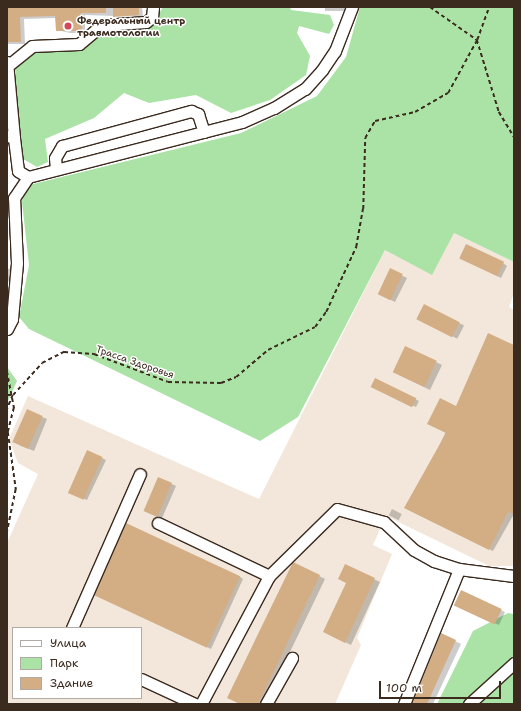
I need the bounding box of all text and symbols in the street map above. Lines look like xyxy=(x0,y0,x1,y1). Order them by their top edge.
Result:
place label: Федеральный центр травмотологии xyxy=(77,14,185,38)
marker: Федеральный центр травмотологии xyxy=(62,20,74,32)
street label: Трасса Здоровья xyxy=(94,343,176,381)
legend xyxy=(12,627,142,699)
text: Улица xyxy=(50,635,86,651)
text: Парк xyxy=(50,655,78,671)
scale bar xyxy=(381,673,503,699)
text: Здание xyxy=(50,675,93,691)
text: 100 m xyxy=(386,680,422,696)

